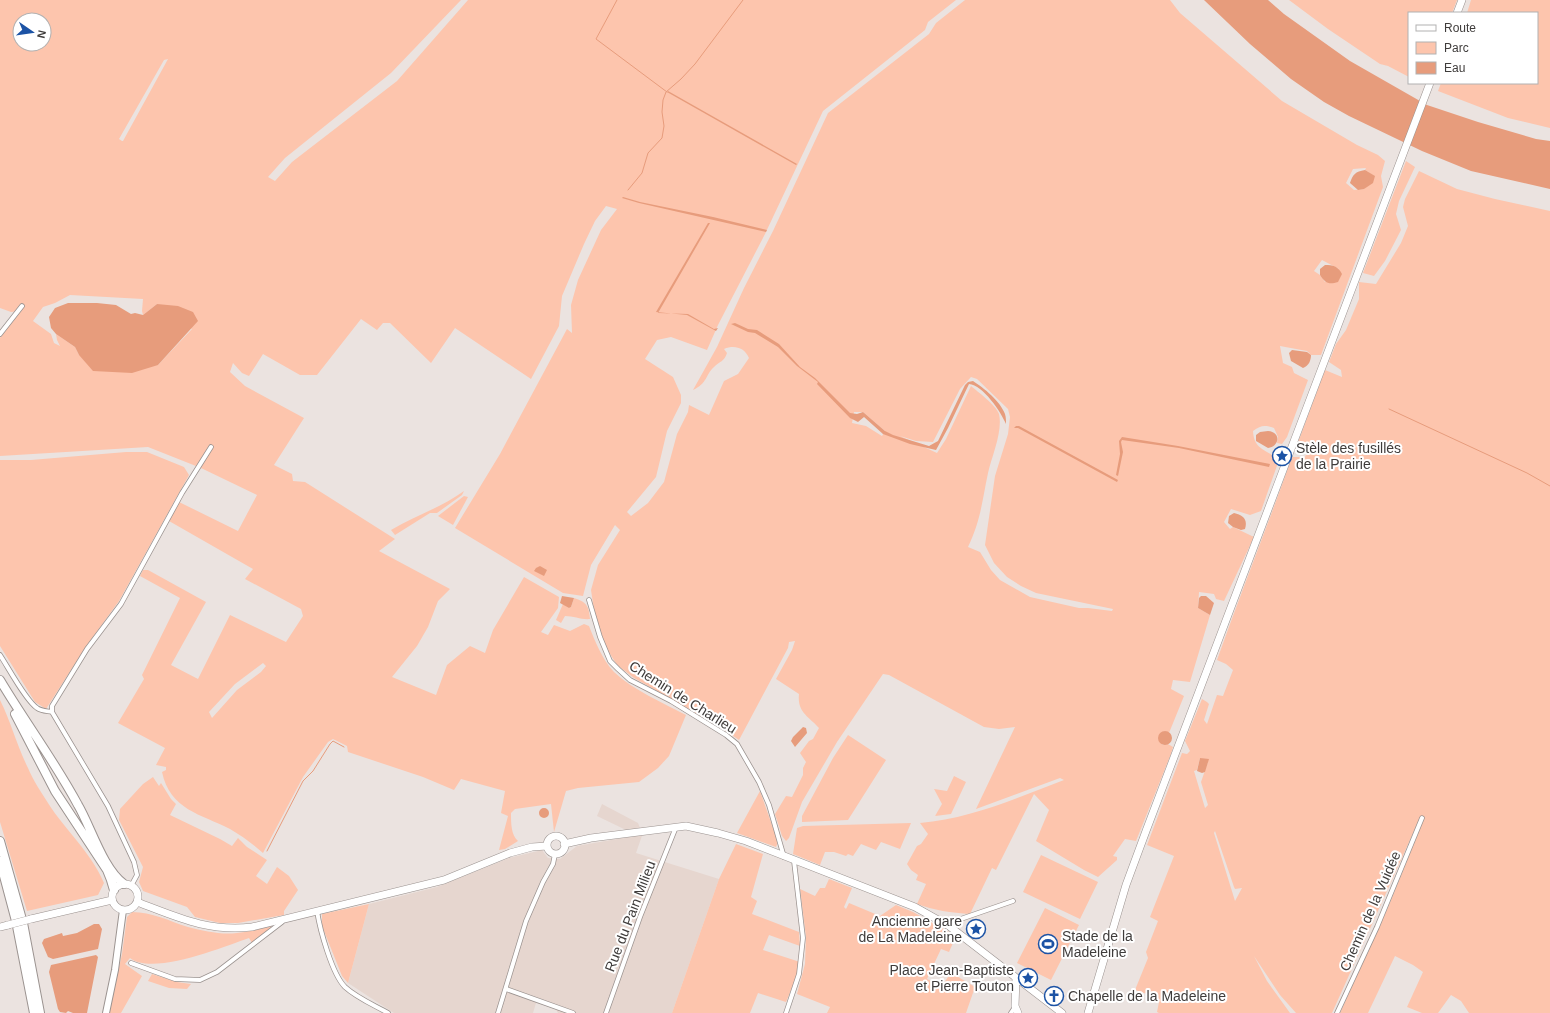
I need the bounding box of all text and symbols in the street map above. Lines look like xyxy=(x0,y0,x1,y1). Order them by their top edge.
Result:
north arrow xyxy=(12,12,52,52)
legend xyxy=(1408,12,1538,84)
text: Route xyxy=(1444,21,1476,35)
text: N xyxy=(35,29,48,40)
text: Parc xyxy=(1444,41,1469,55)
text: Eau xyxy=(1444,61,1465,75)
place label: Stèle des fusillés de la Prairie xyxy=(1296,440,1401,472)
place icon: Stèle des fusillés de la Prairie xyxy=(1271,445,1293,467)
street label: Chemin de Charlieu xyxy=(626,657,740,737)
street label: Chemin de la Vuidée xyxy=(1336,848,1404,973)
street label: Rue du Pain Milieu xyxy=(601,858,659,974)
place label: Ancienne gare de La Madeleine xyxy=(858,913,962,945)
place icon: Ancienne gare de La Madeleine xyxy=(965,918,987,940)
place label: Stade de la Madeleine xyxy=(1062,928,1133,960)
sports icon: Stade de la Madeleine xyxy=(1037,933,1059,955)
place label: Place Jean-Baptiste et Pierre Touton xyxy=(889,962,1014,994)
place icon: Place Jean-Baptiste et Pierre Touton xyxy=(1017,967,1039,989)
church icon: Chapelle de la Madeleine xyxy=(1043,985,1065,1007)
place label: Chapelle de la Madeleine xyxy=(1068,988,1226,1004)

